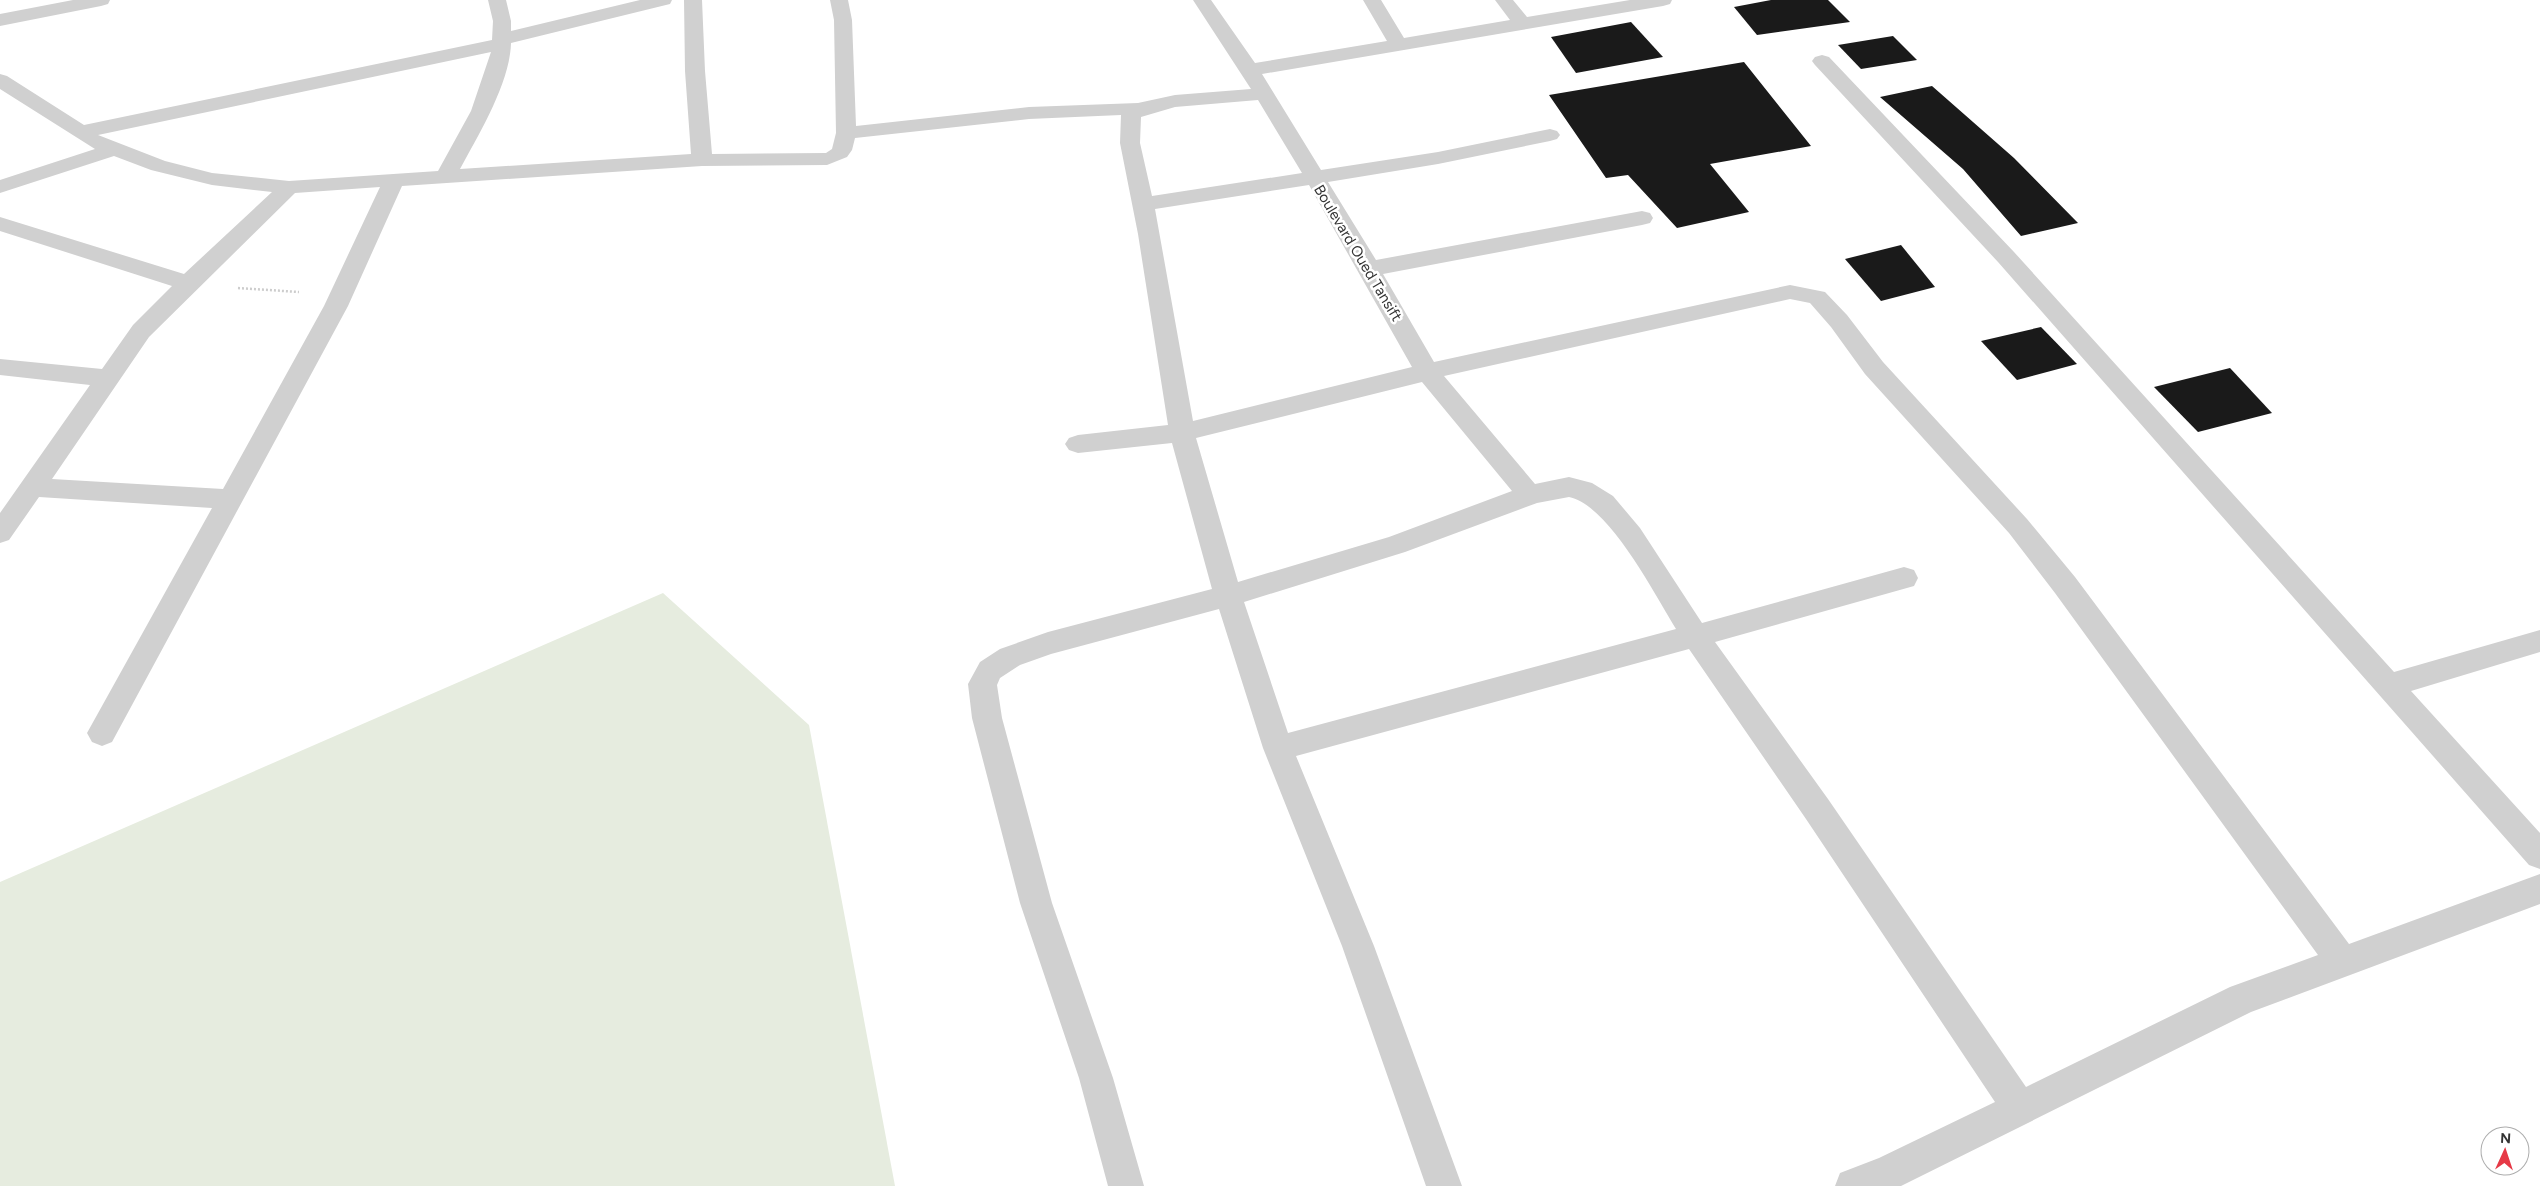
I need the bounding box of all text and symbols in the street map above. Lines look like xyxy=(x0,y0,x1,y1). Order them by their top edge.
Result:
street label: Boulevard Oued Tansift xyxy=(1310,181,1406,325)
north arrow xyxy=(2480,1126,2530,1176)
text: N xyxy=(2500,1130,2512,1147)

